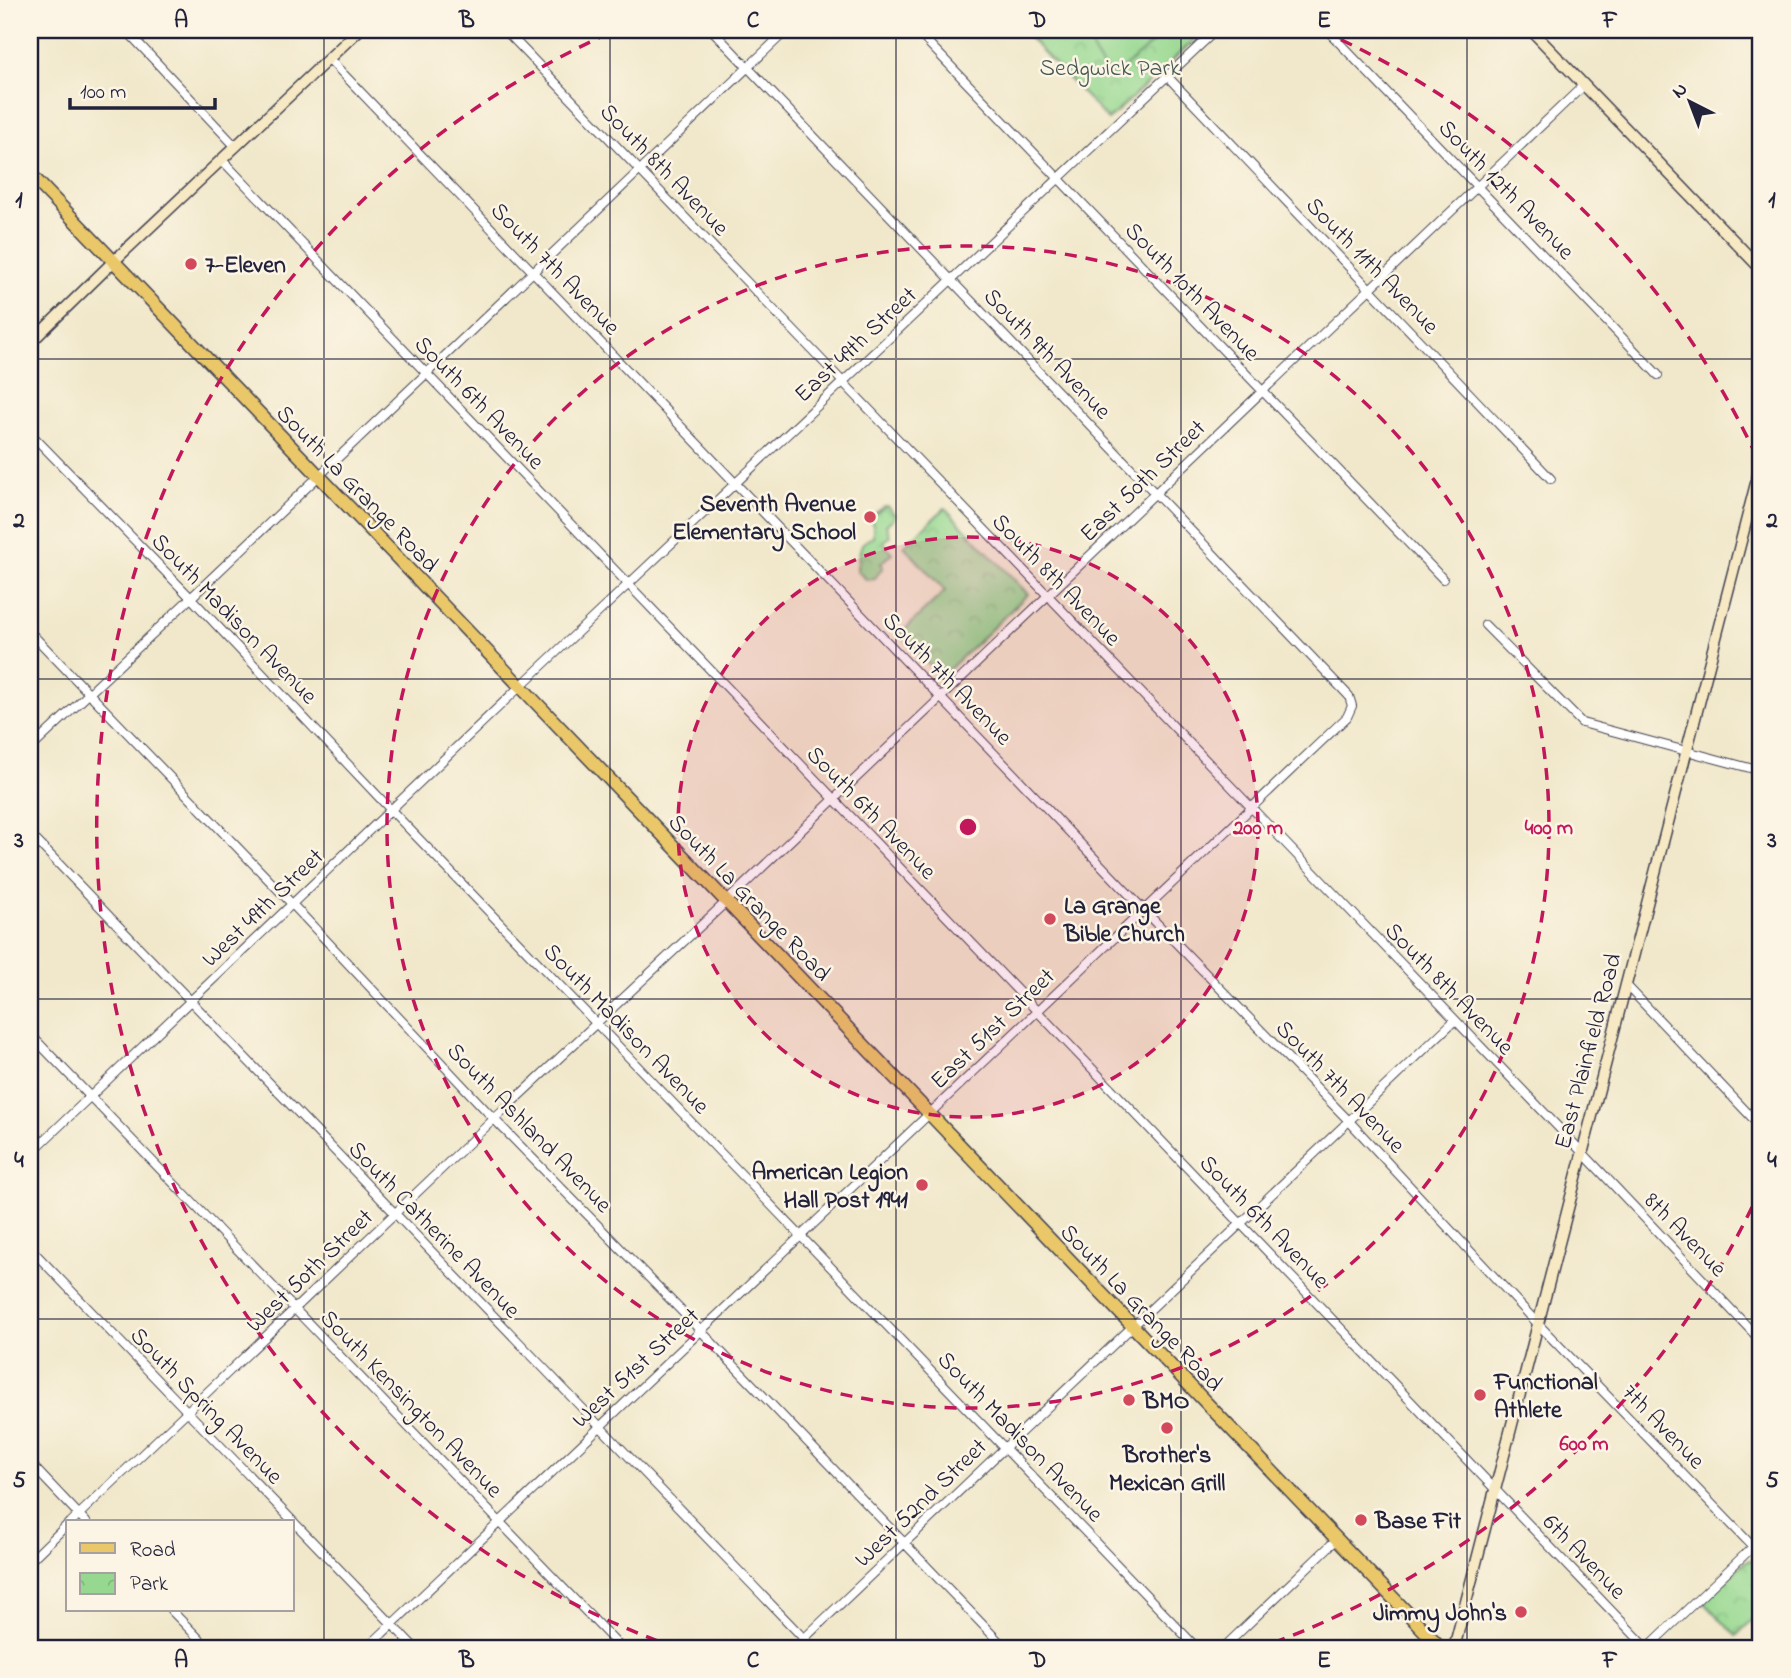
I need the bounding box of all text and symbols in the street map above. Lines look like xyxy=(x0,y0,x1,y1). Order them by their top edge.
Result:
text: A xyxy=(174,5,188,38)
text: B xyxy=(458,5,475,38)
text: C xyxy=(747,5,760,38)
text: D xyxy=(1029,5,1046,38)
text: E xyxy=(1317,5,1331,38)
text: F xyxy=(1602,5,1618,38)
park label: Sedgwick Park xyxy=(1039,52,1181,87)
scale bar xyxy=(70,66,215,110)
north arrow xyxy=(1654,66,1724,136)
text: N xyxy=(1666,77,1694,106)
text: 100 m xyxy=(80,78,126,108)
street label: South 8th Avenue xyxy=(590,96,736,245)
street label: South 12th Avenue xyxy=(1429,112,1582,269)
text: 1 xyxy=(15,185,23,218)
text: 1 xyxy=(1768,185,1776,218)
street label: South 11th Avenue xyxy=(1296,190,1446,344)
street label: South 7th Avenue xyxy=(481,195,627,345)
street label: South 10th Avenue xyxy=(1115,215,1267,371)
place label: 7-Eleven xyxy=(205,249,286,284)
marker: 7-Eleven xyxy=(183,256,199,272)
street label: East 49th Street xyxy=(787,280,926,412)
street label: South 9th Avenue xyxy=(974,281,1119,429)
street label: South 6th Avenue xyxy=(405,329,552,479)
street label: South La Grange Road xyxy=(267,398,446,582)
street label: East 50th Street xyxy=(1073,412,1215,551)
place label: Seventh Avenue Elementary School xyxy=(672,488,857,552)
text: 2 xyxy=(12,505,25,538)
text: 2 xyxy=(1765,505,1778,538)
street label: South 8th Avenue xyxy=(982,506,1128,655)
marker: Seventh Avenue Elementary School xyxy=(862,509,878,525)
street label: South Madison Avenue xyxy=(142,526,325,714)
street label: South 7th Avenue xyxy=(873,605,1019,755)
street label: South 6th Avenue xyxy=(797,739,944,889)
street label: South La Grange Road xyxy=(659,807,838,991)
text: 200 m xyxy=(1232,814,1283,844)
text: 400 m xyxy=(1525,814,1573,844)
centre of rings xyxy=(956,815,980,839)
text: 3 xyxy=(13,825,24,858)
text: 3 xyxy=(1766,825,1777,858)
street label: West 49th Street xyxy=(194,841,333,977)
place label: La Grange Bible Church xyxy=(1063,890,1185,953)
marker: La Grange Bible Church xyxy=(1042,911,1058,927)
street label: South 8th Avenue xyxy=(1375,915,1521,1064)
street label: South Madison Avenue xyxy=(534,936,717,1124)
street label: East Plainfield Road xyxy=(1546,949,1633,1153)
street label: East 51st Street xyxy=(923,961,1064,1099)
street label: South 7th Avenue xyxy=(1266,1013,1412,1163)
street label: South Ashland Avenue xyxy=(437,1035,619,1222)
street label: South Catherine Avenue xyxy=(339,1134,528,1328)
text: 4 xyxy=(14,1145,24,1178)
text: 4 xyxy=(1767,1145,1777,1178)
street label: South 6th Avenue xyxy=(1190,1148,1337,1298)
place label: American Legion Hall Post 1941 xyxy=(752,1156,908,1219)
marker: American Legion Hall Post 1941 xyxy=(914,1177,930,1193)
street label: 8th Avenue xyxy=(1635,1185,1734,1286)
street label: West 50th Street xyxy=(239,1202,382,1342)
street label: South La Grange Road xyxy=(1051,1217,1230,1401)
street label: West 51st Street xyxy=(565,1300,709,1437)
street label: South Kensington Avenue xyxy=(311,1302,510,1507)
street label: South Spring Avenue xyxy=(120,1320,290,1494)
street label: South Madison Avenue xyxy=(928,1344,1111,1532)
place label: Functional Athlete xyxy=(1493,1366,1598,1429)
street label: 7th Avenue xyxy=(1612,1377,1712,1479)
place label: BMO xyxy=(1142,1385,1190,1420)
marker: Functional Athlete xyxy=(1472,1387,1488,1403)
marker: BMO xyxy=(1121,1392,1137,1408)
marker: Brother's Mexican Grill xyxy=(1159,1420,1175,1436)
text: 600 m xyxy=(1560,1430,1608,1460)
street label: West 52nd Street xyxy=(847,1431,996,1577)
place label: Brother's Mexican Grill xyxy=(1109,1439,1225,1502)
text: 5 xyxy=(12,1465,26,1498)
text: 5 xyxy=(1765,1465,1779,1498)
place label: Base Fit xyxy=(1374,1505,1462,1540)
street label: 6th Avenue xyxy=(1533,1507,1633,1609)
marker: Base Fit xyxy=(1353,1512,1369,1528)
legend xyxy=(66,1520,294,1612)
text: Road xyxy=(130,1536,176,1566)
text: Park xyxy=(130,1570,169,1600)
place label: Jimmy John's xyxy=(1373,1597,1507,1633)
marker: Jimmy John's xyxy=(1513,1604,1529,1620)
text: A xyxy=(174,1645,188,1678)
text: B xyxy=(458,1645,475,1678)
text: C xyxy=(747,1645,760,1678)
text: D xyxy=(1029,1645,1046,1678)
text: E xyxy=(1317,1645,1331,1678)
text: F xyxy=(1602,1645,1618,1678)

